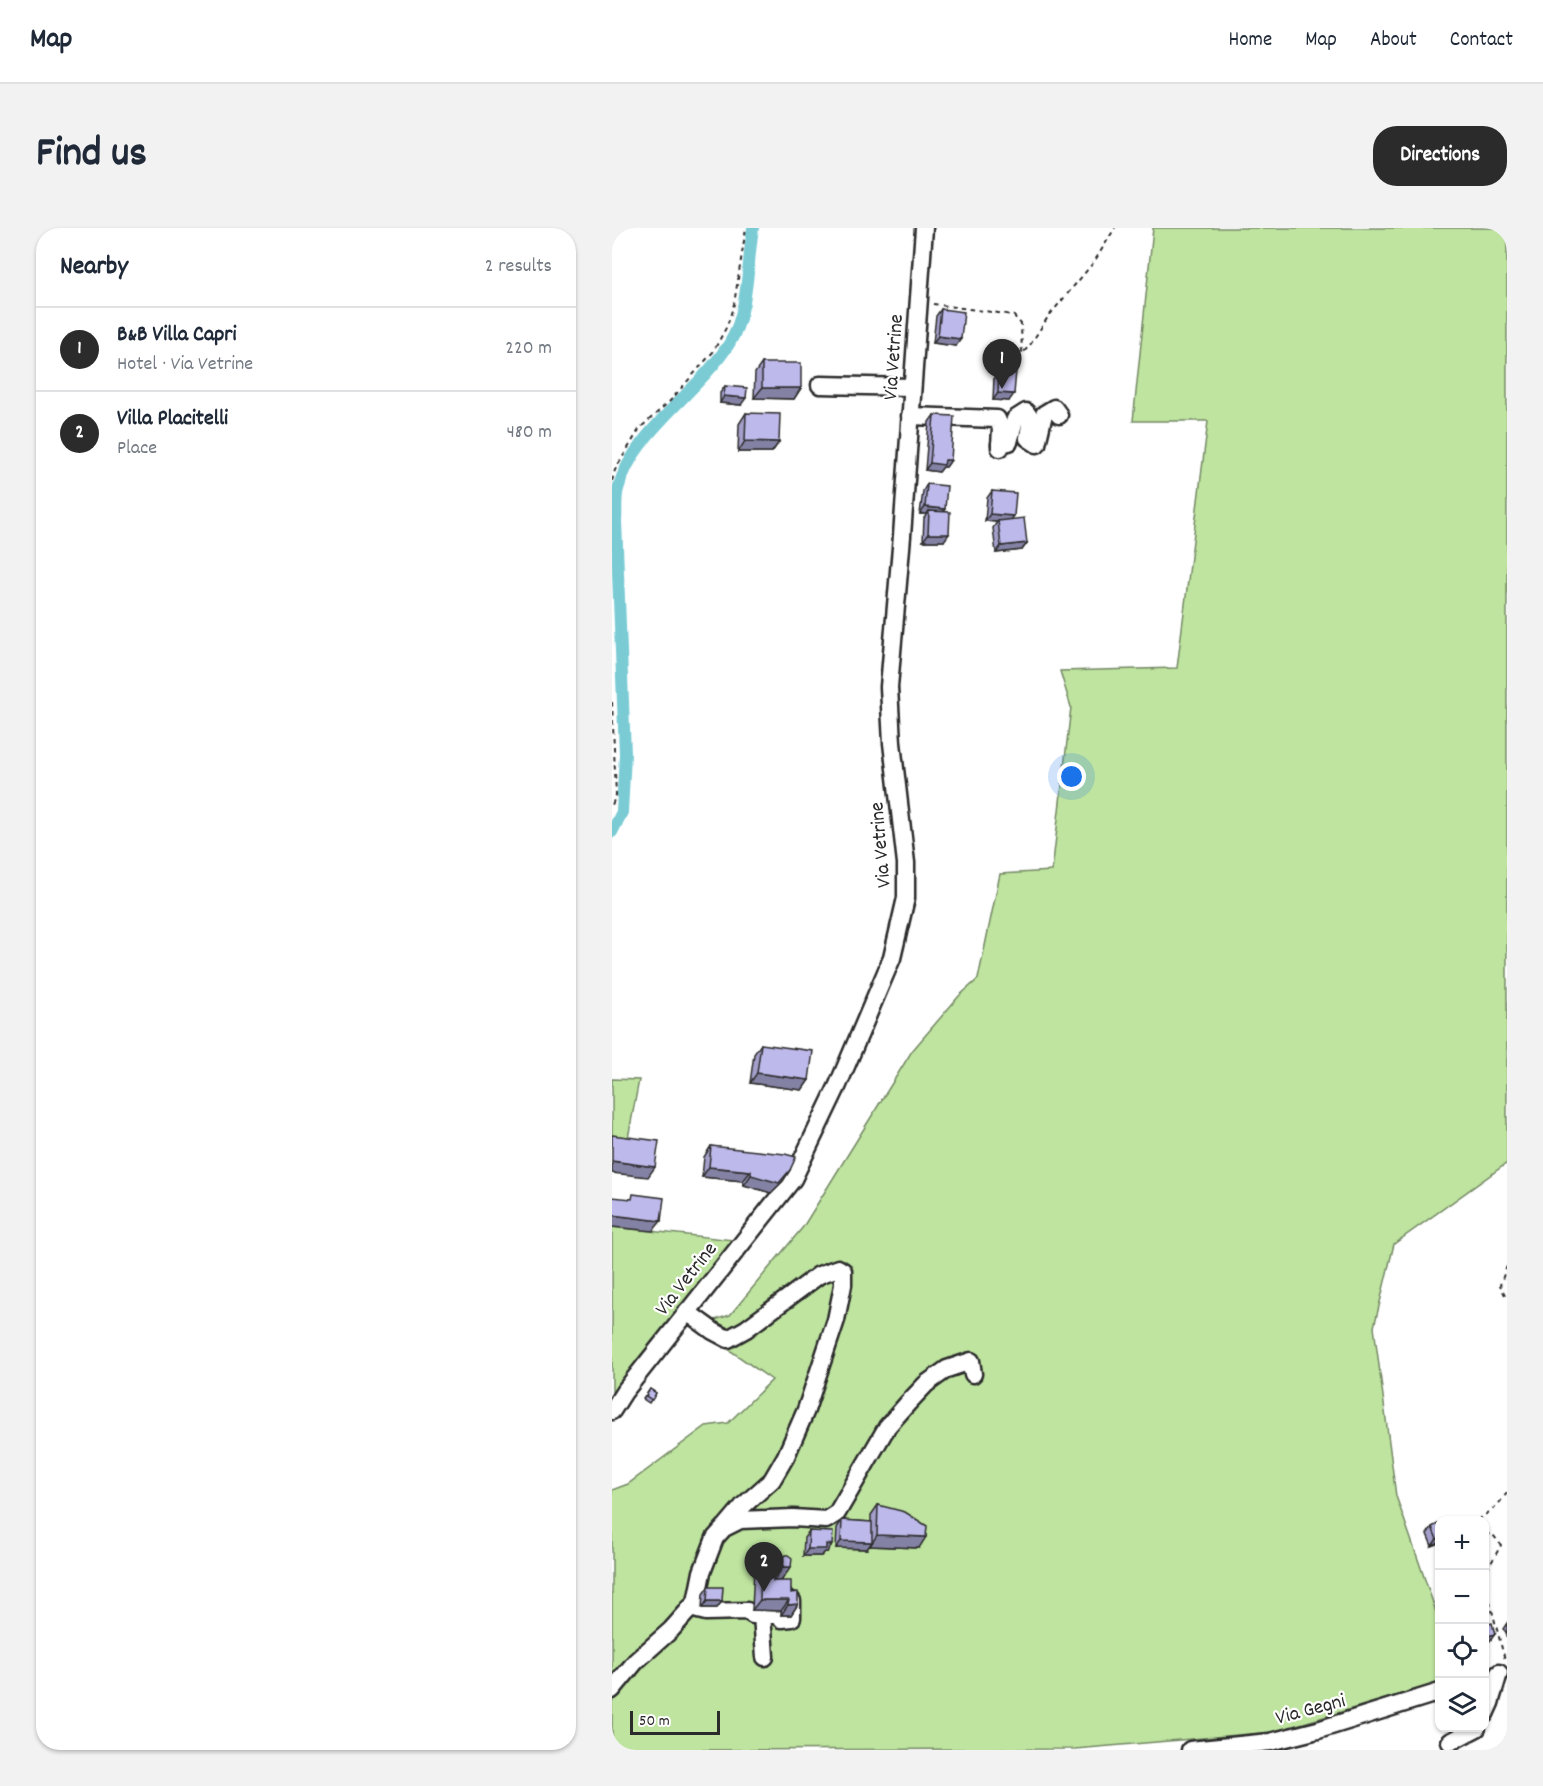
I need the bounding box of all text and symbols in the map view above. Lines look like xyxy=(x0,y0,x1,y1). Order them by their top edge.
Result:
text: Map xyxy=(30,21,72,61)
text: Home xyxy=(1228,26,1272,56)
text: Map xyxy=(1305,26,1337,56)
text: About xyxy=(1370,26,1417,56)
text: Contact xyxy=(1450,26,1513,56)
text: Find us xyxy=(36,126,147,186)
button: Directions xyxy=(1373,126,1507,186)
text: Nearby xyxy=(60,249,128,286)
text: 2 results xyxy=(485,253,552,281)
street label: Via Vetrine xyxy=(877,313,913,401)
text: B&B Villa Capri xyxy=(117,320,237,351)
text: 1 xyxy=(77,335,82,363)
text: 220 m xyxy=(505,335,552,363)
pin: 1 xyxy=(982,340,1022,389)
text: Hotel · Via Vetrine xyxy=(117,351,253,379)
text: Villa Placitelli xyxy=(117,404,228,435)
text: 2 xyxy=(75,419,84,447)
text: 480 m xyxy=(506,419,552,447)
text: Place xyxy=(117,435,157,463)
your location xyxy=(1057,762,1086,791)
street label: Via Vetrine xyxy=(863,800,901,889)
street label: Via Vetrine xyxy=(649,1237,726,1323)
map controls xyxy=(1435,1516,1489,1732)
button: + xyxy=(1435,1516,1489,1570)
pin: 2 xyxy=(744,1542,784,1592)
button: − xyxy=(1435,1570,1489,1624)
button: locate xyxy=(1435,1624,1489,1678)
button: layers xyxy=(1435,1678,1489,1732)
street label: Via Gegni xyxy=(1273,1687,1349,1735)
scale bar xyxy=(630,1708,720,1736)
text: 50 m xyxy=(639,1710,670,1733)

